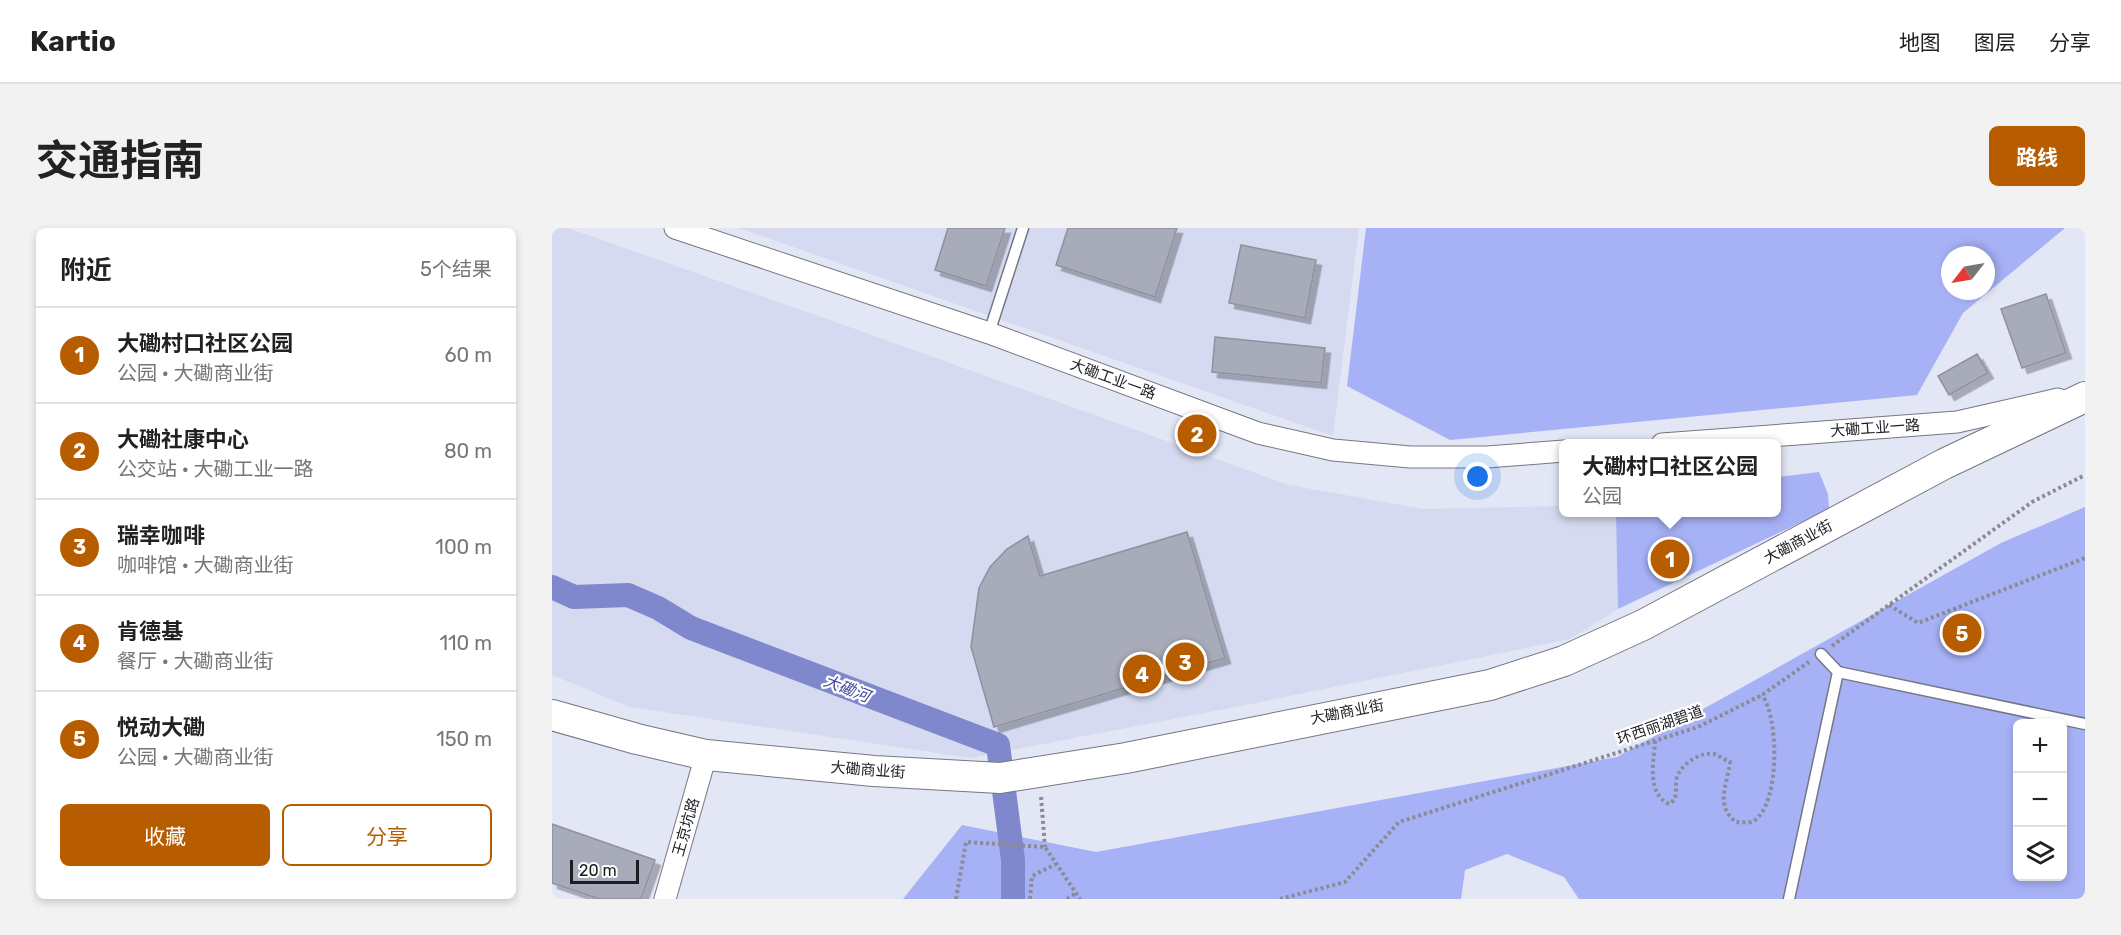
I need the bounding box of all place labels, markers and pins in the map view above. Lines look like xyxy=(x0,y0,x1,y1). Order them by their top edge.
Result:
pin: 2 xyxy=(1178,412,1216,456)
pin: 1 xyxy=(1650,536,1690,582)
pin: 5 xyxy=(1942,610,1982,656)
pin: 3 xyxy=(1166,640,1204,684)
pin: 4 xyxy=(1122,652,1162,696)

